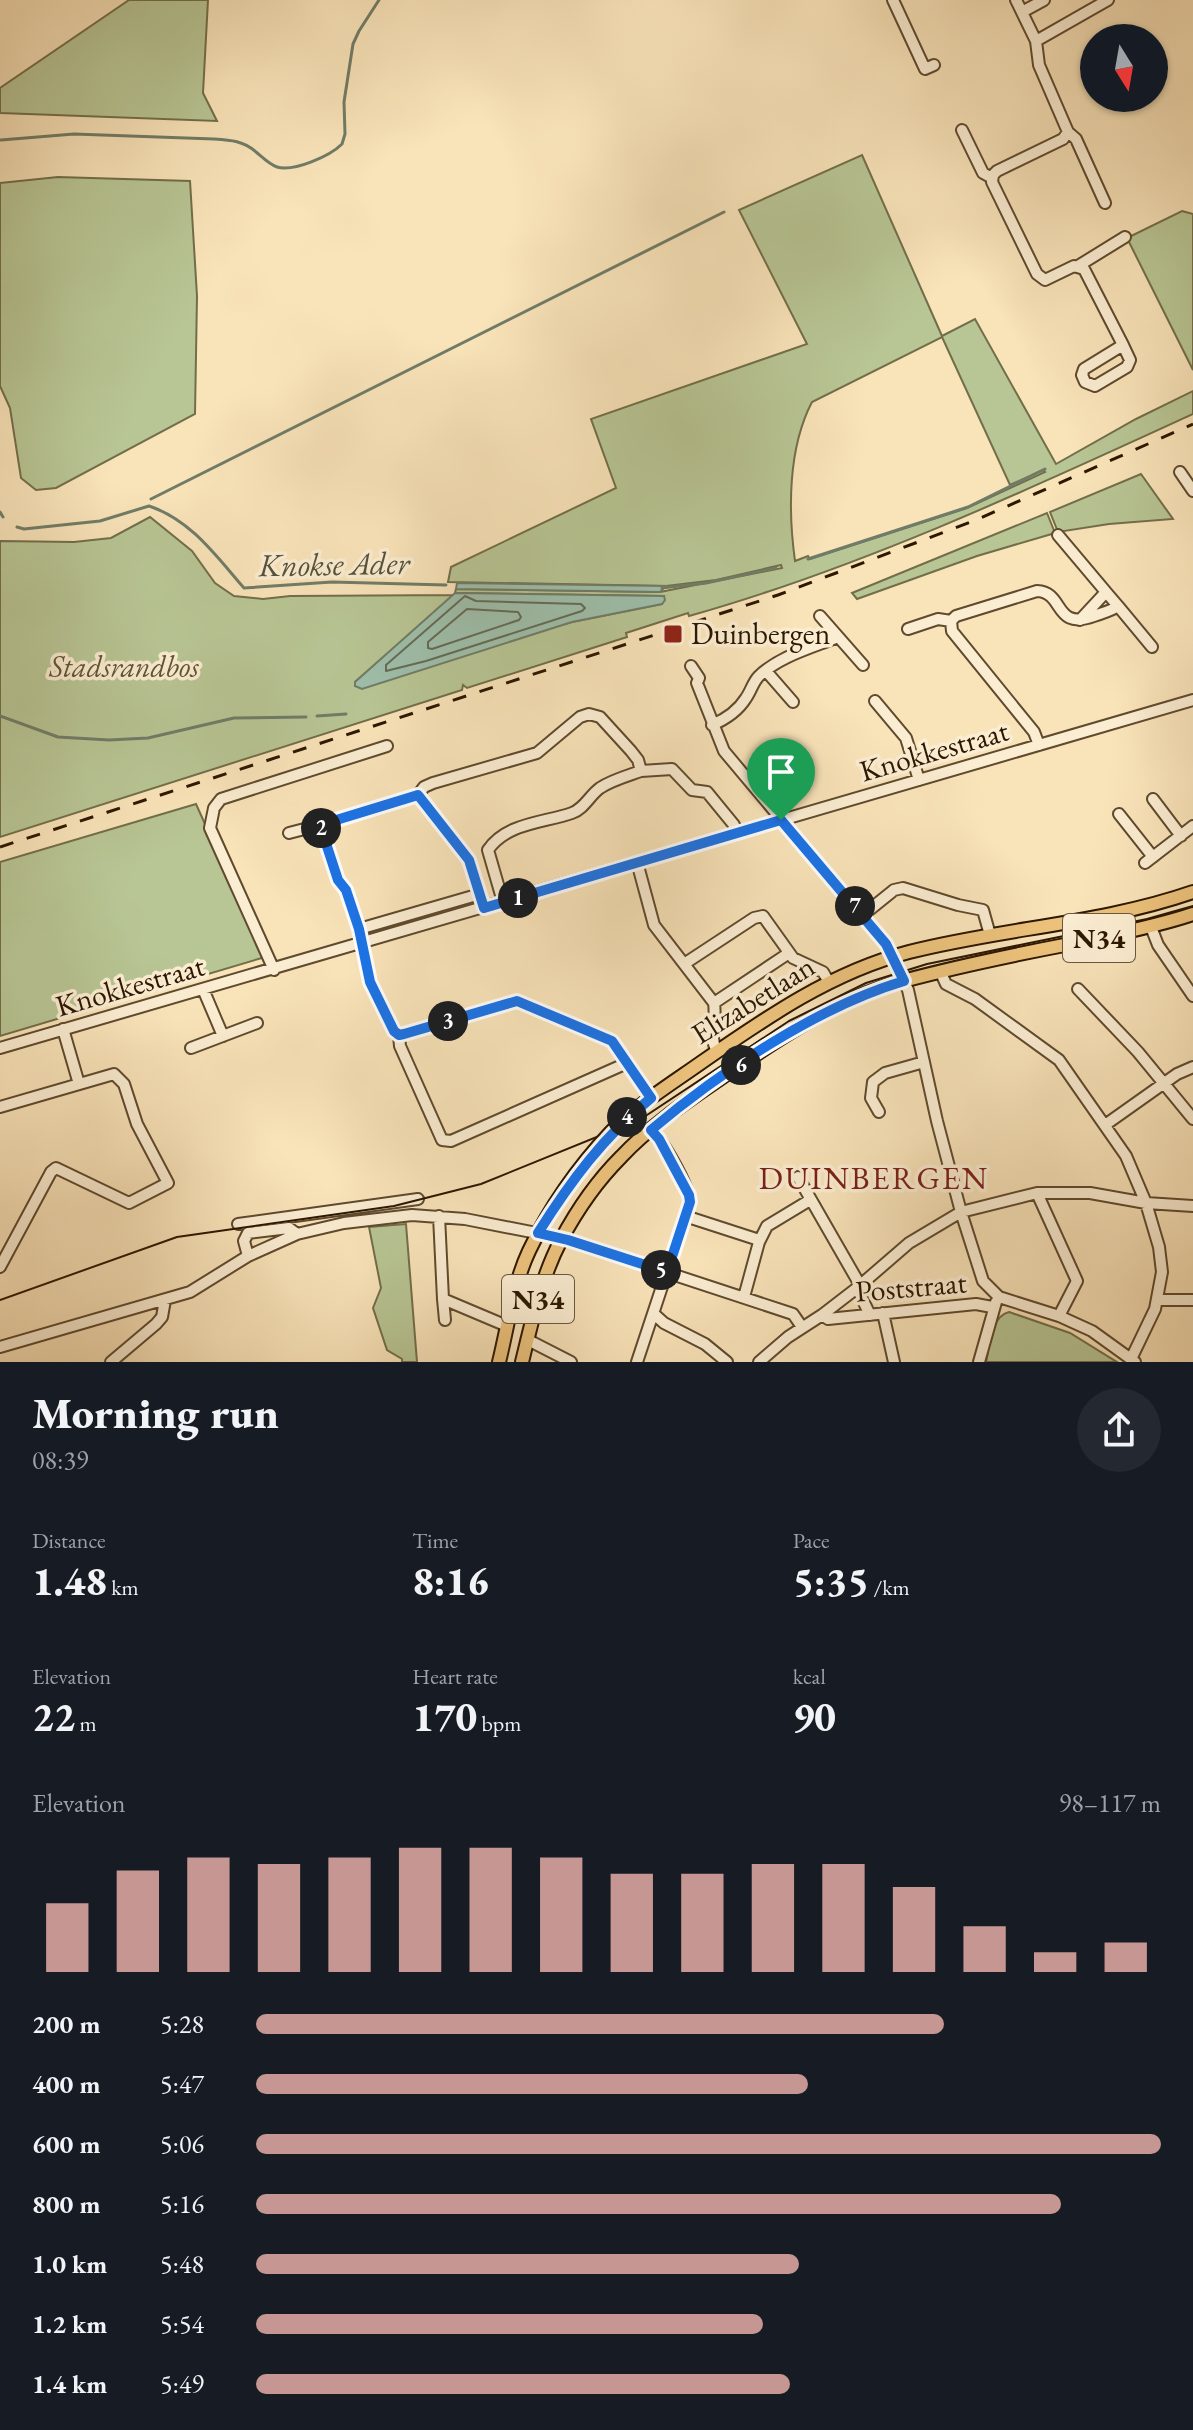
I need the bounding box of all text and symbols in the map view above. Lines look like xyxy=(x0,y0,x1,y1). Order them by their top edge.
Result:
north arrow xyxy=(1080,24,1168,112)
map controls xyxy=(1080,24,1168,112)
water label: Knokse Ader xyxy=(257,542,412,586)
place label: Duinbergen xyxy=(691,614,831,653)
marker: Duinbergen xyxy=(662,623,684,645)
park label: Stadsrandbos xyxy=(48,647,199,686)
street label: Knokkestraat xyxy=(855,711,1013,790)
pin xyxy=(747,738,815,820)
icon: arrive xyxy=(759,750,803,794)
pin: 2 xyxy=(301,808,341,848)
text: 2 xyxy=(315,813,327,842)
pin: 1 xyxy=(498,878,538,918)
text: 1 xyxy=(512,883,524,912)
pin: 7 xyxy=(835,886,875,926)
text: 7 xyxy=(849,891,861,920)
road number: N34 xyxy=(1063,914,1135,962)
street label: Knokkestraat xyxy=(51,946,209,1025)
street label: Elizabetlaan xyxy=(684,946,822,1053)
pin: 3 xyxy=(428,1001,468,1041)
text: 3 xyxy=(442,1006,454,1035)
pin: 6 xyxy=(721,1045,761,1085)
text: 6 xyxy=(735,1050,747,1079)
pin: 4 xyxy=(607,1097,647,1137)
text: 4 xyxy=(621,1102,633,1131)
district label: DUINBERGEN xyxy=(759,1157,989,1199)
pin: 5 xyxy=(641,1250,681,1290)
text: 5 xyxy=(655,1255,667,1284)
street label: Poststraat xyxy=(854,1262,969,1311)
road number: N34 xyxy=(502,1275,574,1323)
text: Morning run xyxy=(32,1384,279,1441)
button: share xyxy=(1077,1388,1161,1472)
text: 08:39 xyxy=(32,1443,88,1477)
text: Distance xyxy=(32,1526,105,1555)
text: Time xyxy=(412,1526,458,1555)
text: Pace xyxy=(793,1526,830,1555)
text: 1.48 xyxy=(32,1555,107,1607)
text: 8:16 xyxy=(412,1555,489,1607)
text: 5:35 xyxy=(793,1555,869,1607)
text: km xyxy=(107,1573,139,1602)
text: /km xyxy=(869,1573,910,1602)
text: Elevation xyxy=(32,1662,111,1691)
text: Heart rate xyxy=(412,1662,498,1691)
text: kcal xyxy=(793,1662,826,1691)
text: 22 xyxy=(32,1691,75,1743)
text: 170 xyxy=(412,1691,477,1743)
text: 90 xyxy=(793,1691,836,1743)
text: m xyxy=(75,1709,97,1738)
text: bpm xyxy=(477,1709,521,1738)
text: Elevation xyxy=(32,1786,126,1820)
text: 98–117 m xyxy=(1059,1786,1161,1820)
text: 200 m xyxy=(32,2007,100,2041)
text: 5:28 xyxy=(160,2007,204,2041)
text: 400 m xyxy=(32,2067,100,2101)
text: 5:47 xyxy=(160,2067,204,2101)
text: 600 m xyxy=(32,2127,100,2161)
text: 5:06 xyxy=(160,2127,204,2161)
text: 800 m xyxy=(32,2187,100,2221)
text: 5:16 xyxy=(160,2187,204,2221)
text: 1.0 km xyxy=(32,2247,107,2281)
text: 5:48 xyxy=(160,2247,204,2281)
text: 1.2 km xyxy=(32,2307,107,2341)
text: 5:54 xyxy=(160,2307,204,2341)
text: 1.4 km xyxy=(32,2367,107,2401)
text: 5:49 xyxy=(160,2367,204,2401)

